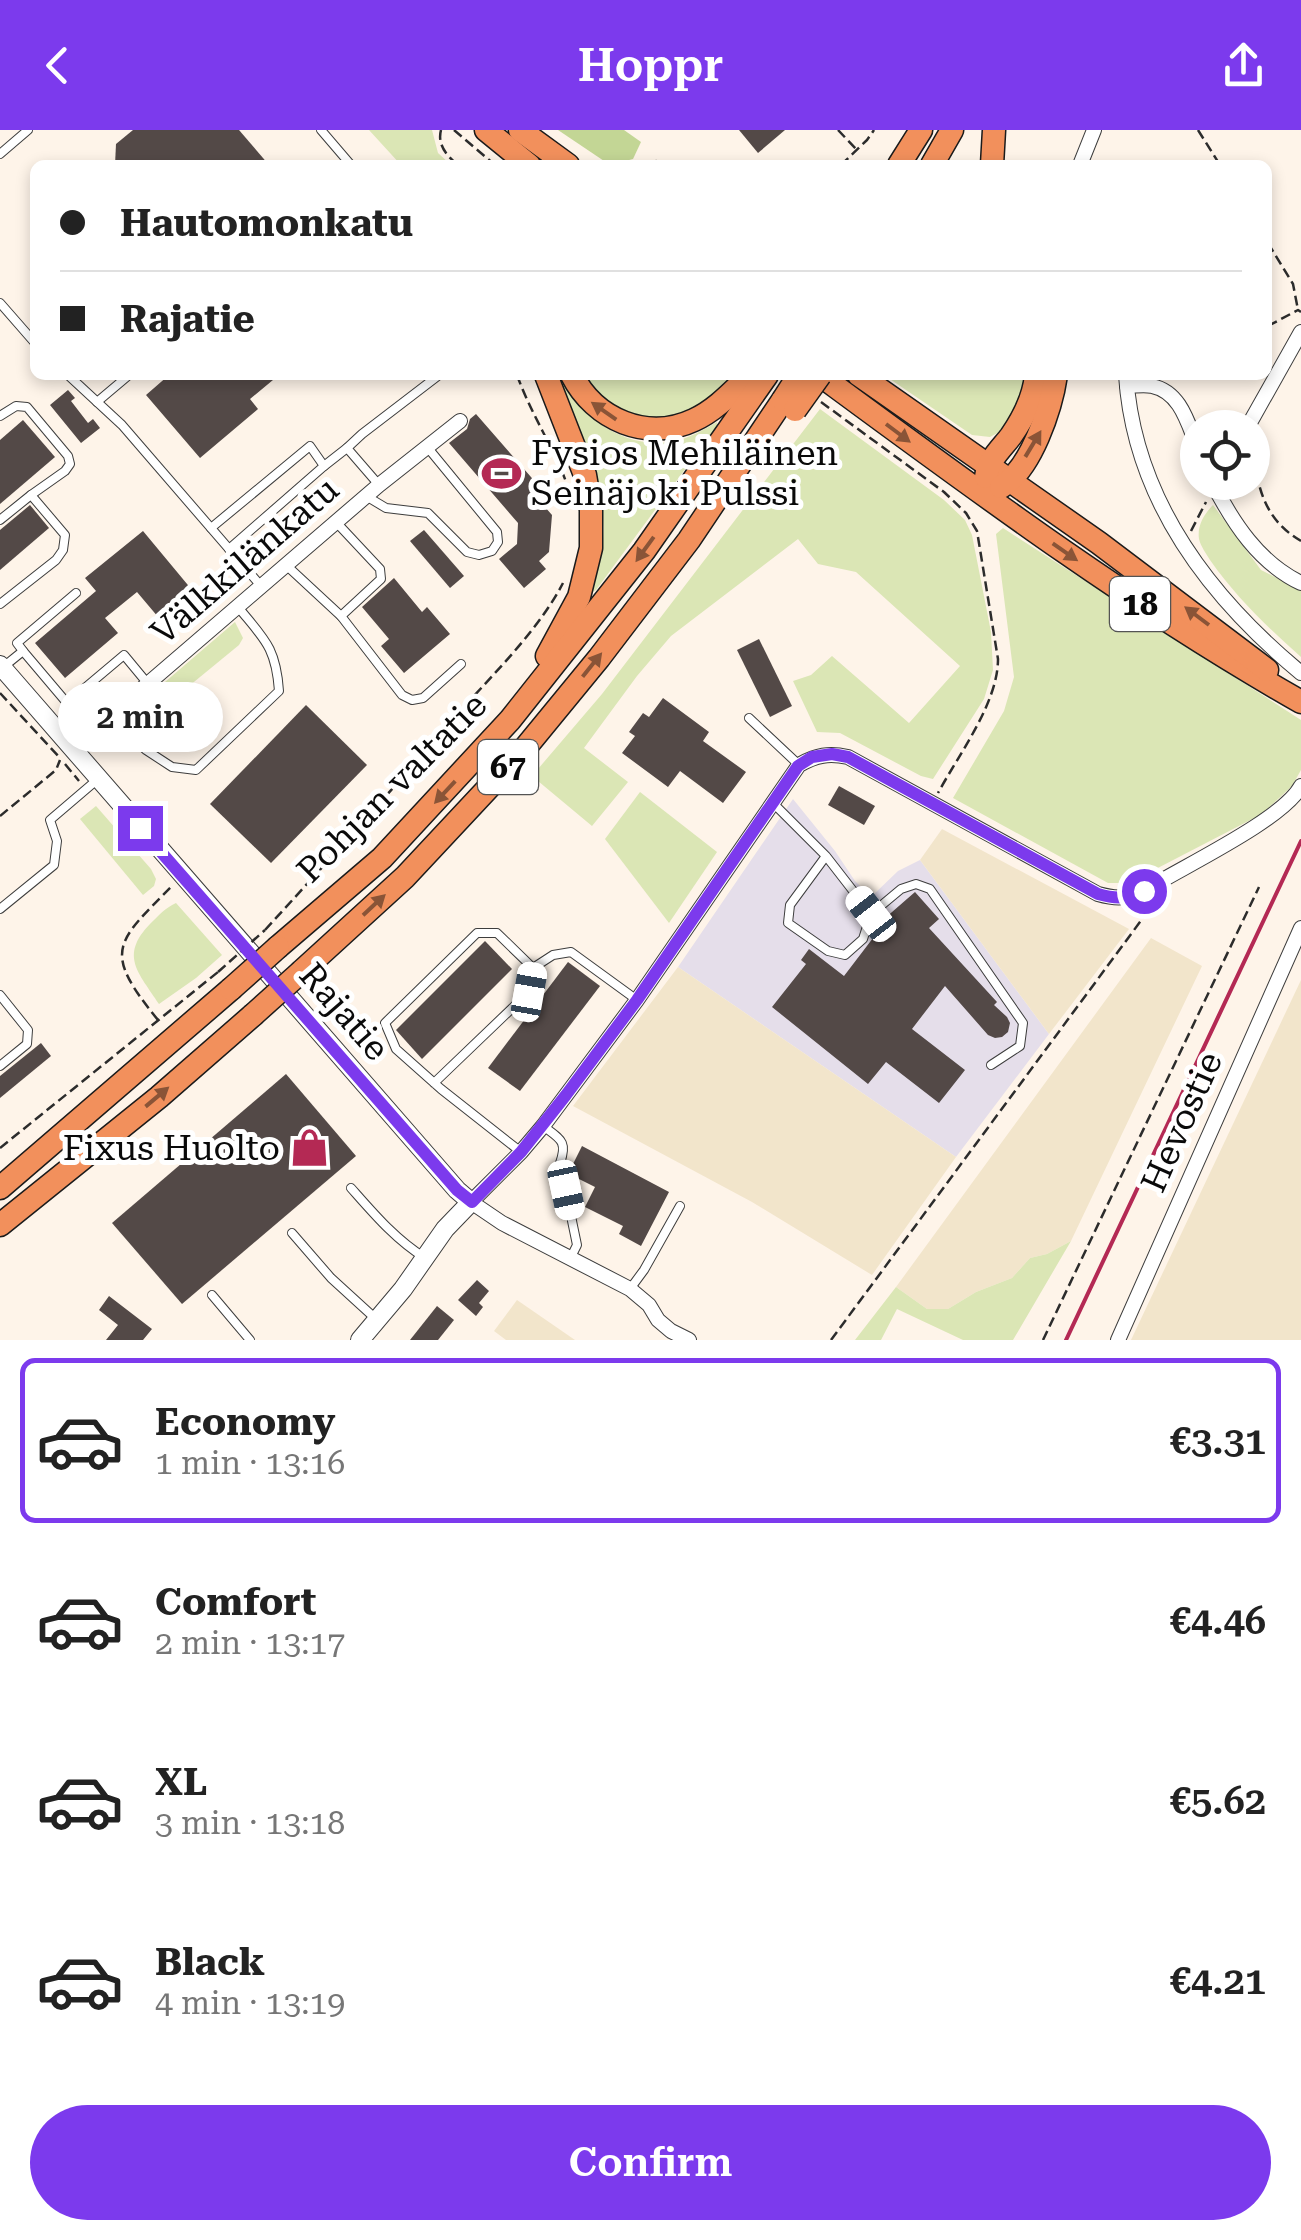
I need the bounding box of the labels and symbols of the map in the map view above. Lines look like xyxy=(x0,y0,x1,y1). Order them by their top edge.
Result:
one-way arrow xyxy=(591,402,617,421)
one-way arrow xyxy=(885,423,912,442)
one-way arrow xyxy=(1024,430,1041,458)
place label: Fysios Mehiläinen Seinäjoki Pulssi xyxy=(531,433,838,514)
sports icon: Fysios Mehiläinen Seinäjoki Pulssi xyxy=(480,452,522,494)
street label: Välkkilänkatu xyxy=(143,469,347,653)
one-way arrow xyxy=(635,536,655,562)
one-way arrow xyxy=(1052,542,1078,561)
road number: 18 xyxy=(1110,577,1170,631)
one-way arrow xyxy=(1184,606,1210,626)
one-way arrow xyxy=(581,652,602,678)
callout: 2 min xyxy=(58,683,222,753)
street label: Pohjan valtatie xyxy=(289,685,495,891)
road number: 67 xyxy=(478,740,538,794)
one-way arrow xyxy=(434,780,457,804)
route end xyxy=(118,806,163,851)
route start xyxy=(1122,869,1167,914)
car xyxy=(841,881,901,947)
one-way arrow xyxy=(362,894,386,917)
street label: Rajatie xyxy=(291,955,397,1069)
car xyxy=(509,960,549,1024)
street label: Hevostie xyxy=(1133,1046,1231,1198)
one-way arrow xyxy=(145,1087,170,1109)
shop icon: Fixus Huolto xyxy=(289,1127,331,1169)
place label: Fixus Huolto xyxy=(63,1128,280,1169)
car xyxy=(545,1158,587,1222)

